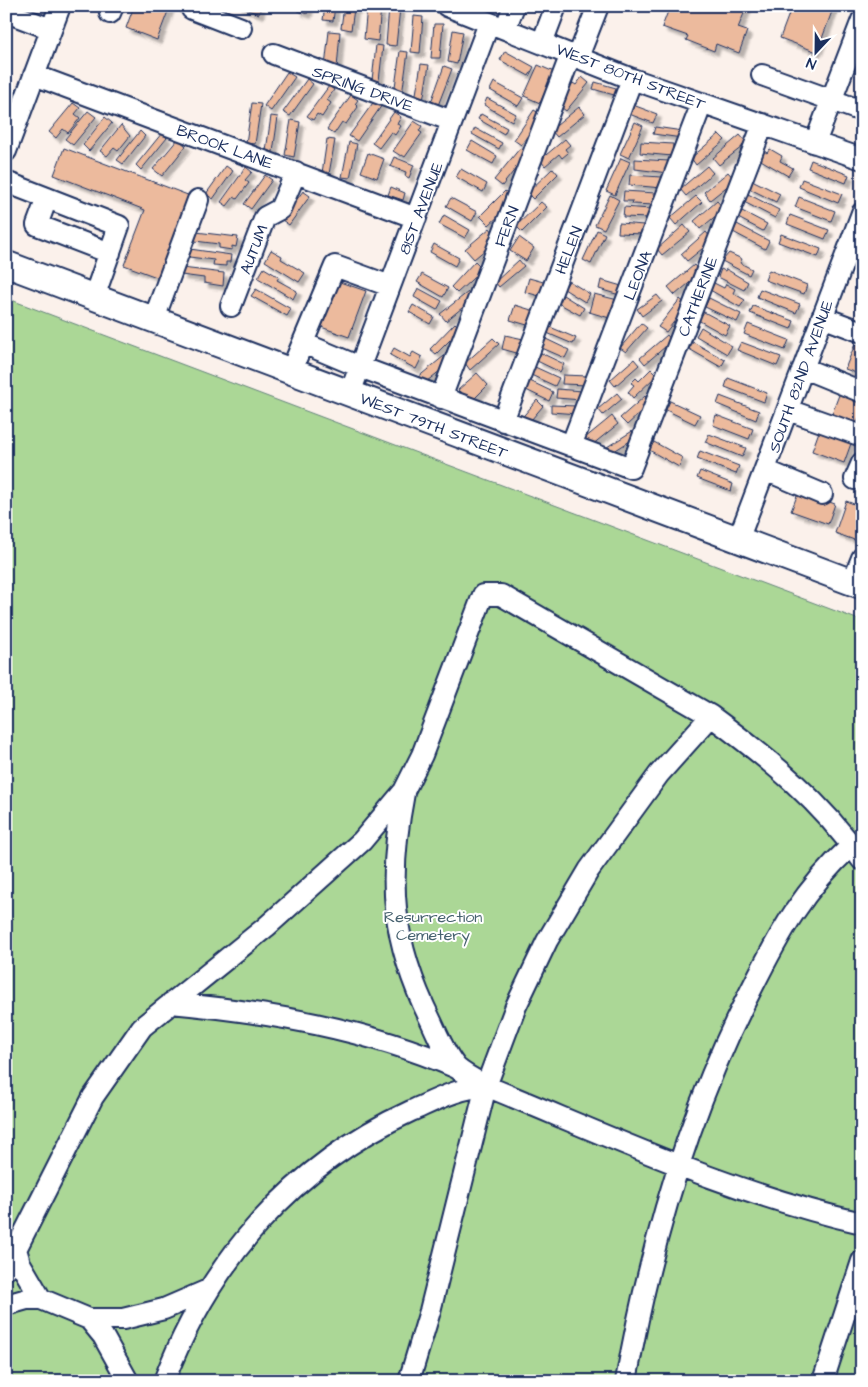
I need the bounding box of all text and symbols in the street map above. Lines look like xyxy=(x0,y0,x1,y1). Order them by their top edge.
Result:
north arrow xyxy=(790,28,840,78)
street label: WEST 80TH STREET xyxy=(553,38,708,116)
text: N xyxy=(803,52,819,74)
street label: SPRING DRIVE xyxy=(309,61,417,118)
street label: BROOK LANE xyxy=(173,119,276,175)
street label: 81ST AVENUE xyxy=(393,158,449,258)
street label: FERN xyxy=(489,203,525,250)
street label: AUTUM xyxy=(234,221,273,277)
street label: HELEN xyxy=(550,223,588,278)
street label: LEONA xyxy=(618,247,657,303)
street label: CATHERINE xyxy=(673,253,723,340)
street label: SOUTH 82ND AVENUE xyxy=(763,297,839,456)
street label: WEST 79TH STREET xyxy=(357,388,511,464)
park label: Resurrection Cemetery xyxy=(384,906,482,947)

